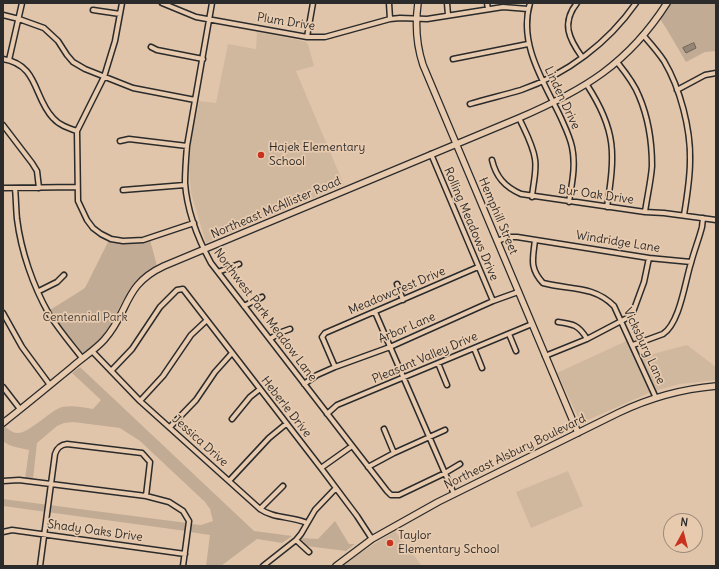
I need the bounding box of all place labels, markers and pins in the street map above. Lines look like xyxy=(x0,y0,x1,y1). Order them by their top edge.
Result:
place label: Hajek Elementary School xyxy=(269,141,365,169)
marker: Hajek Elementary School xyxy=(256,150,266,160)
place label: Taylor Elementary School xyxy=(398,529,499,557)
marker: Taylor Elementary School xyxy=(385,538,395,548)

